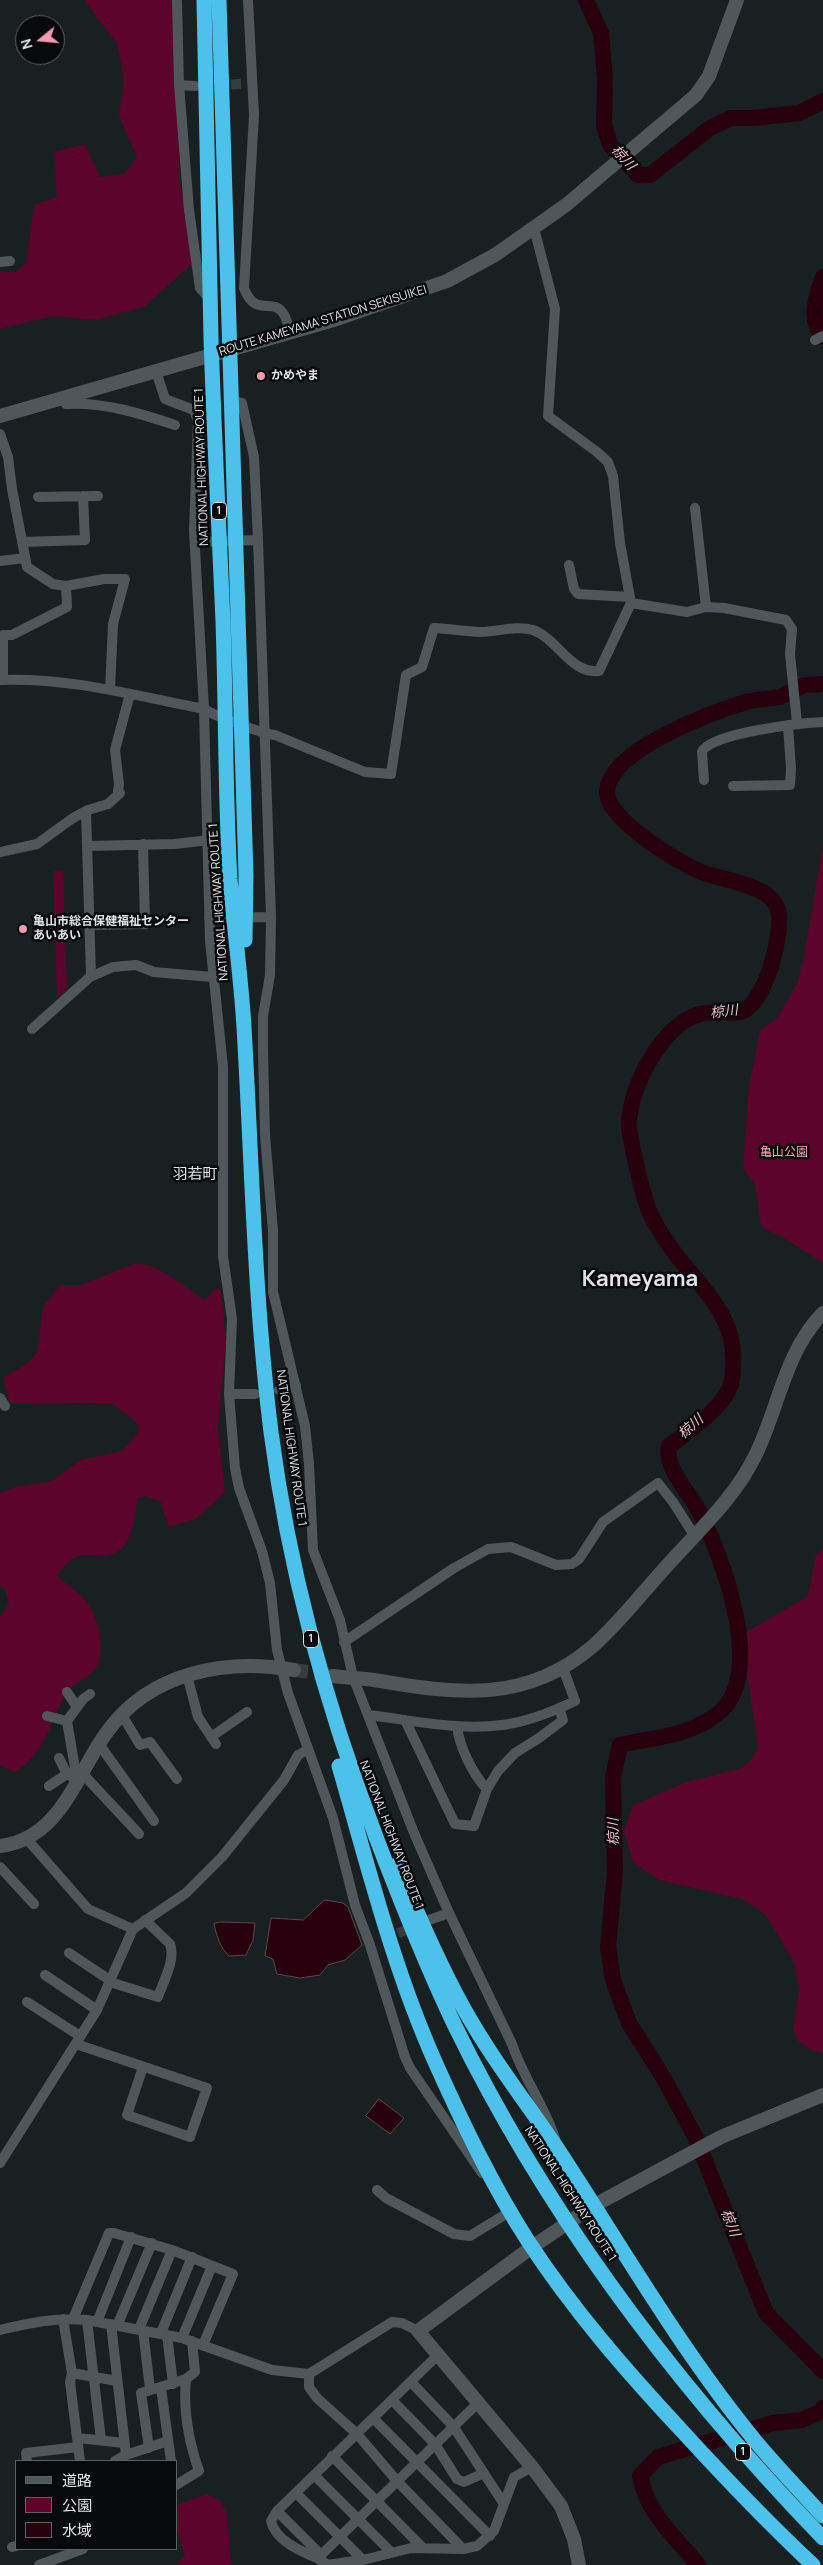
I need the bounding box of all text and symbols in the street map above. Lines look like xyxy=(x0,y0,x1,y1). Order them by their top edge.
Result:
north arrow xyxy=(15,15,65,65)
text: N xyxy=(16,37,37,52)
water label: 椋川 xyxy=(607,142,639,174)
street label: ROUTE KAMEYAMA STATION SEKISUIKEI xyxy=(217,283,429,359)
place label: かめやま xyxy=(271,369,319,383)
marker: かめやま xyxy=(255,370,267,382)
street label: NATIONAL HIGHWAY ROUTE 1 xyxy=(192,388,212,546)
road number: 1 xyxy=(212,502,226,520)
street label: NATIONAL HIGHWAY ROUTE 1 xyxy=(206,823,232,981)
place label: 亀山市総合保健福祉センター あいあい xyxy=(33,915,189,943)
marker: 亀山市総合保健福祉センター あいあい xyxy=(17,923,29,935)
water label: 椋川 xyxy=(709,1002,739,1022)
park label: 亀山公園 xyxy=(760,1146,808,1160)
district label: 羽若町 xyxy=(173,1166,217,1184)
district label: Kameyama xyxy=(582,1267,698,1293)
street label: NATIONAL HIGHWAY ROUTE 1 xyxy=(273,1369,309,1527)
water label: 椋川 xyxy=(675,1411,707,1443)
road number: 1 xyxy=(304,1630,318,1648)
street label: NATIONAL HIGHWAY ROUTE 1 xyxy=(356,1759,426,1911)
water label: 椋川 xyxy=(605,1818,623,1846)
street label: NATIONAL HIGHWAY ROUTE 1 xyxy=(521,2124,619,2264)
water label: 椋川 xyxy=(717,2207,743,2239)
road number: 1 xyxy=(736,2444,750,2460)
legend xyxy=(15,2460,178,2550)
text: 道路 xyxy=(62,2470,92,2491)
text: 公園 xyxy=(62,2495,92,2516)
text: 水域 xyxy=(62,2520,92,2541)

